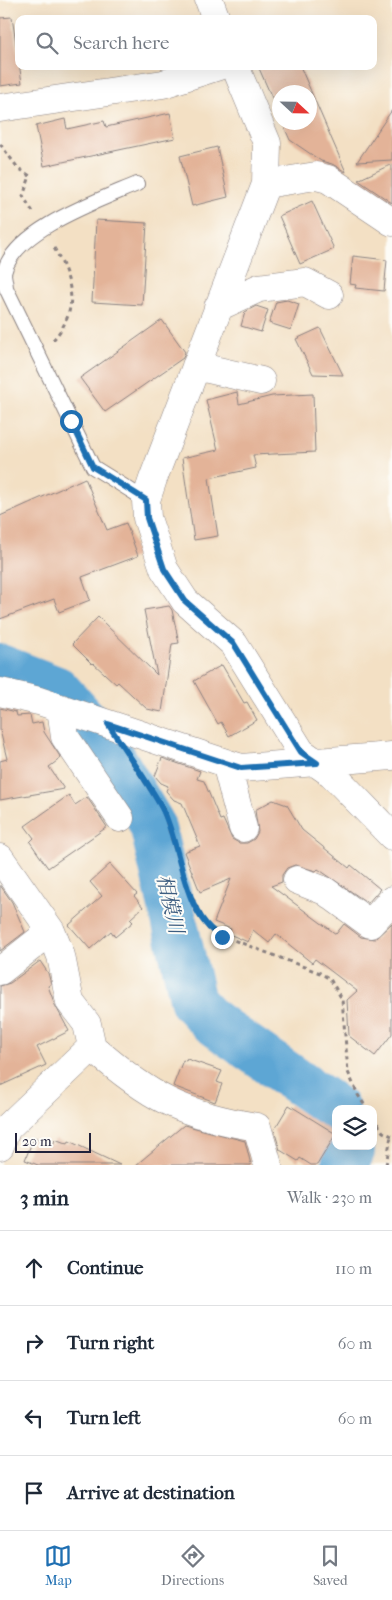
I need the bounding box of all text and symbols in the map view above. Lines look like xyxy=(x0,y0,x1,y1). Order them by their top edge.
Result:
search box xyxy=(15,15,377,70)
icon: search xyxy=(33,29,61,57)
text: Search here xyxy=(73,32,169,54)
north arrow xyxy=(272,85,317,130)
route start xyxy=(60,410,83,433)
water label: 相模川 xyxy=(152,872,188,938)
route end xyxy=(211,926,234,949)
map controls xyxy=(332,1105,377,1150)
button: layers xyxy=(332,1105,377,1150)
scale bar xyxy=(15,1130,91,1153)
text: 20 m xyxy=(22,1133,52,1150)
text: 3 min xyxy=(20,1186,69,1210)
text: Walk · 230 m xyxy=(287,1188,372,1207)
icon: ahead xyxy=(20,1254,48,1282)
text: Continue xyxy=(67,1257,143,1279)
text: 110 m xyxy=(335,1259,372,1278)
icon: right xyxy=(20,1329,48,1357)
text: Turn right xyxy=(67,1332,154,1354)
text: 60 m xyxy=(338,1334,372,1353)
icon: left xyxy=(20,1404,48,1432)
text: Turn left xyxy=(67,1407,141,1429)
text: 60 m xyxy=(338,1409,372,1428)
icon: arrive xyxy=(20,1479,48,1507)
text: Arrive at destination xyxy=(67,1482,235,1504)
tab: Map xyxy=(44,1542,72,1589)
tab: Directions xyxy=(161,1542,224,1589)
tab: Saved xyxy=(313,1542,348,1589)

